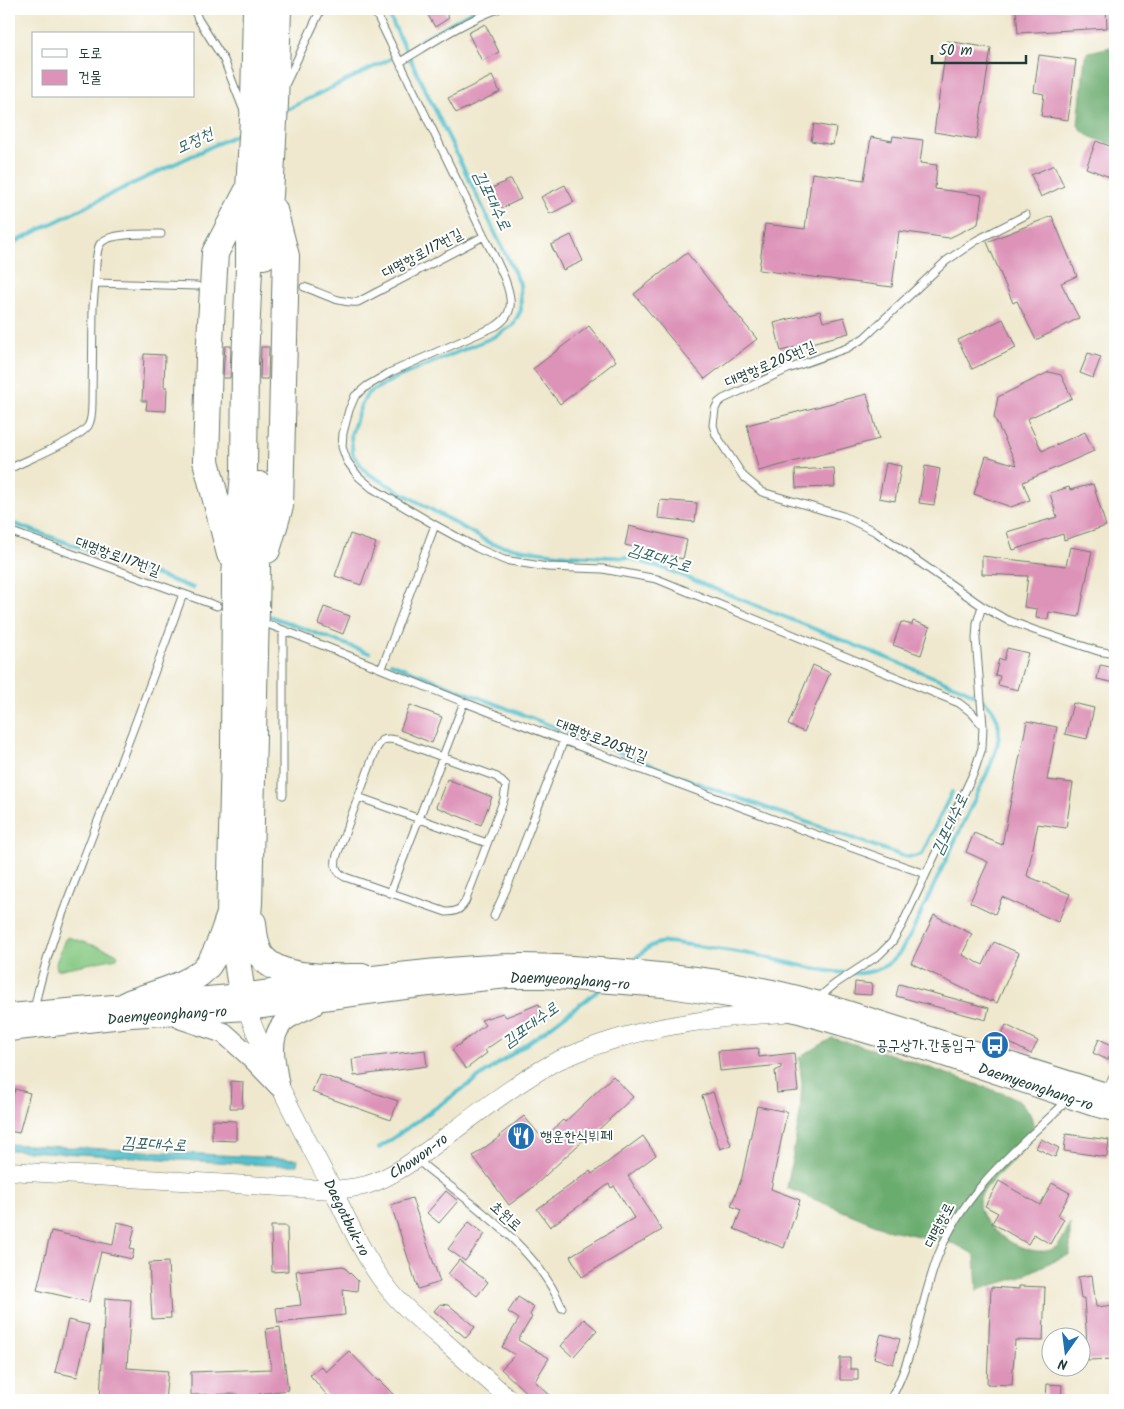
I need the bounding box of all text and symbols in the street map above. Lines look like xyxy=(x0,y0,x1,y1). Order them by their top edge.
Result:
legend xyxy=(32,32,195,98)
scale bar xyxy=(932,32,1025,64)
text: 50 m xyxy=(939,39,973,63)
text: 도로 xyxy=(78,42,102,66)
text: 건물 xyxy=(78,66,102,90)
water label: 모정천 xyxy=(172,121,219,161)
water label: 김포대수로 xyxy=(466,166,517,235)
street label: 대명항로117번길 xyxy=(378,222,467,285)
street label: 대명항로205번길 xyxy=(721,335,820,395)
street label: 대명항로117번길 xyxy=(72,530,163,583)
water label: 김포대수로 xyxy=(625,537,694,580)
street label: 대명항로205번길 xyxy=(552,712,651,769)
water label: 김포대수로 xyxy=(925,790,975,859)
street label: Daemyeonghang-ro xyxy=(510,967,631,997)
water label: 김포대수로 xyxy=(497,996,564,1054)
street label: Daemyeonghang-ro xyxy=(106,1000,228,1033)
bus stop icon: 공구상가.간동입구 xyxy=(980,1030,1010,1060)
place label: 공구상가.간동입구 xyxy=(876,1034,976,1058)
street label: Daemyeonghang-ro xyxy=(975,1057,1097,1118)
restaurant icon: 행운한식뷔페 xyxy=(506,1121,536,1151)
place label: 행운한식뷔페 xyxy=(540,1125,612,1149)
street label: Chowon-ro xyxy=(385,1128,454,1186)
water label: 김포대수로 xyxy=(121,1130,187,1159)
street label: Daegotbuk-ro xyxy=(316,1175,375,1262)
street label: 초원로 xyxy=(484,1196,527,1238)
street label: 대명항로 xyxy=(918,1198,962,1252)
north arrow xyxy=(1042,1326,1092,1376)
text: N xyxy=(1056,1352,1070,1375)

